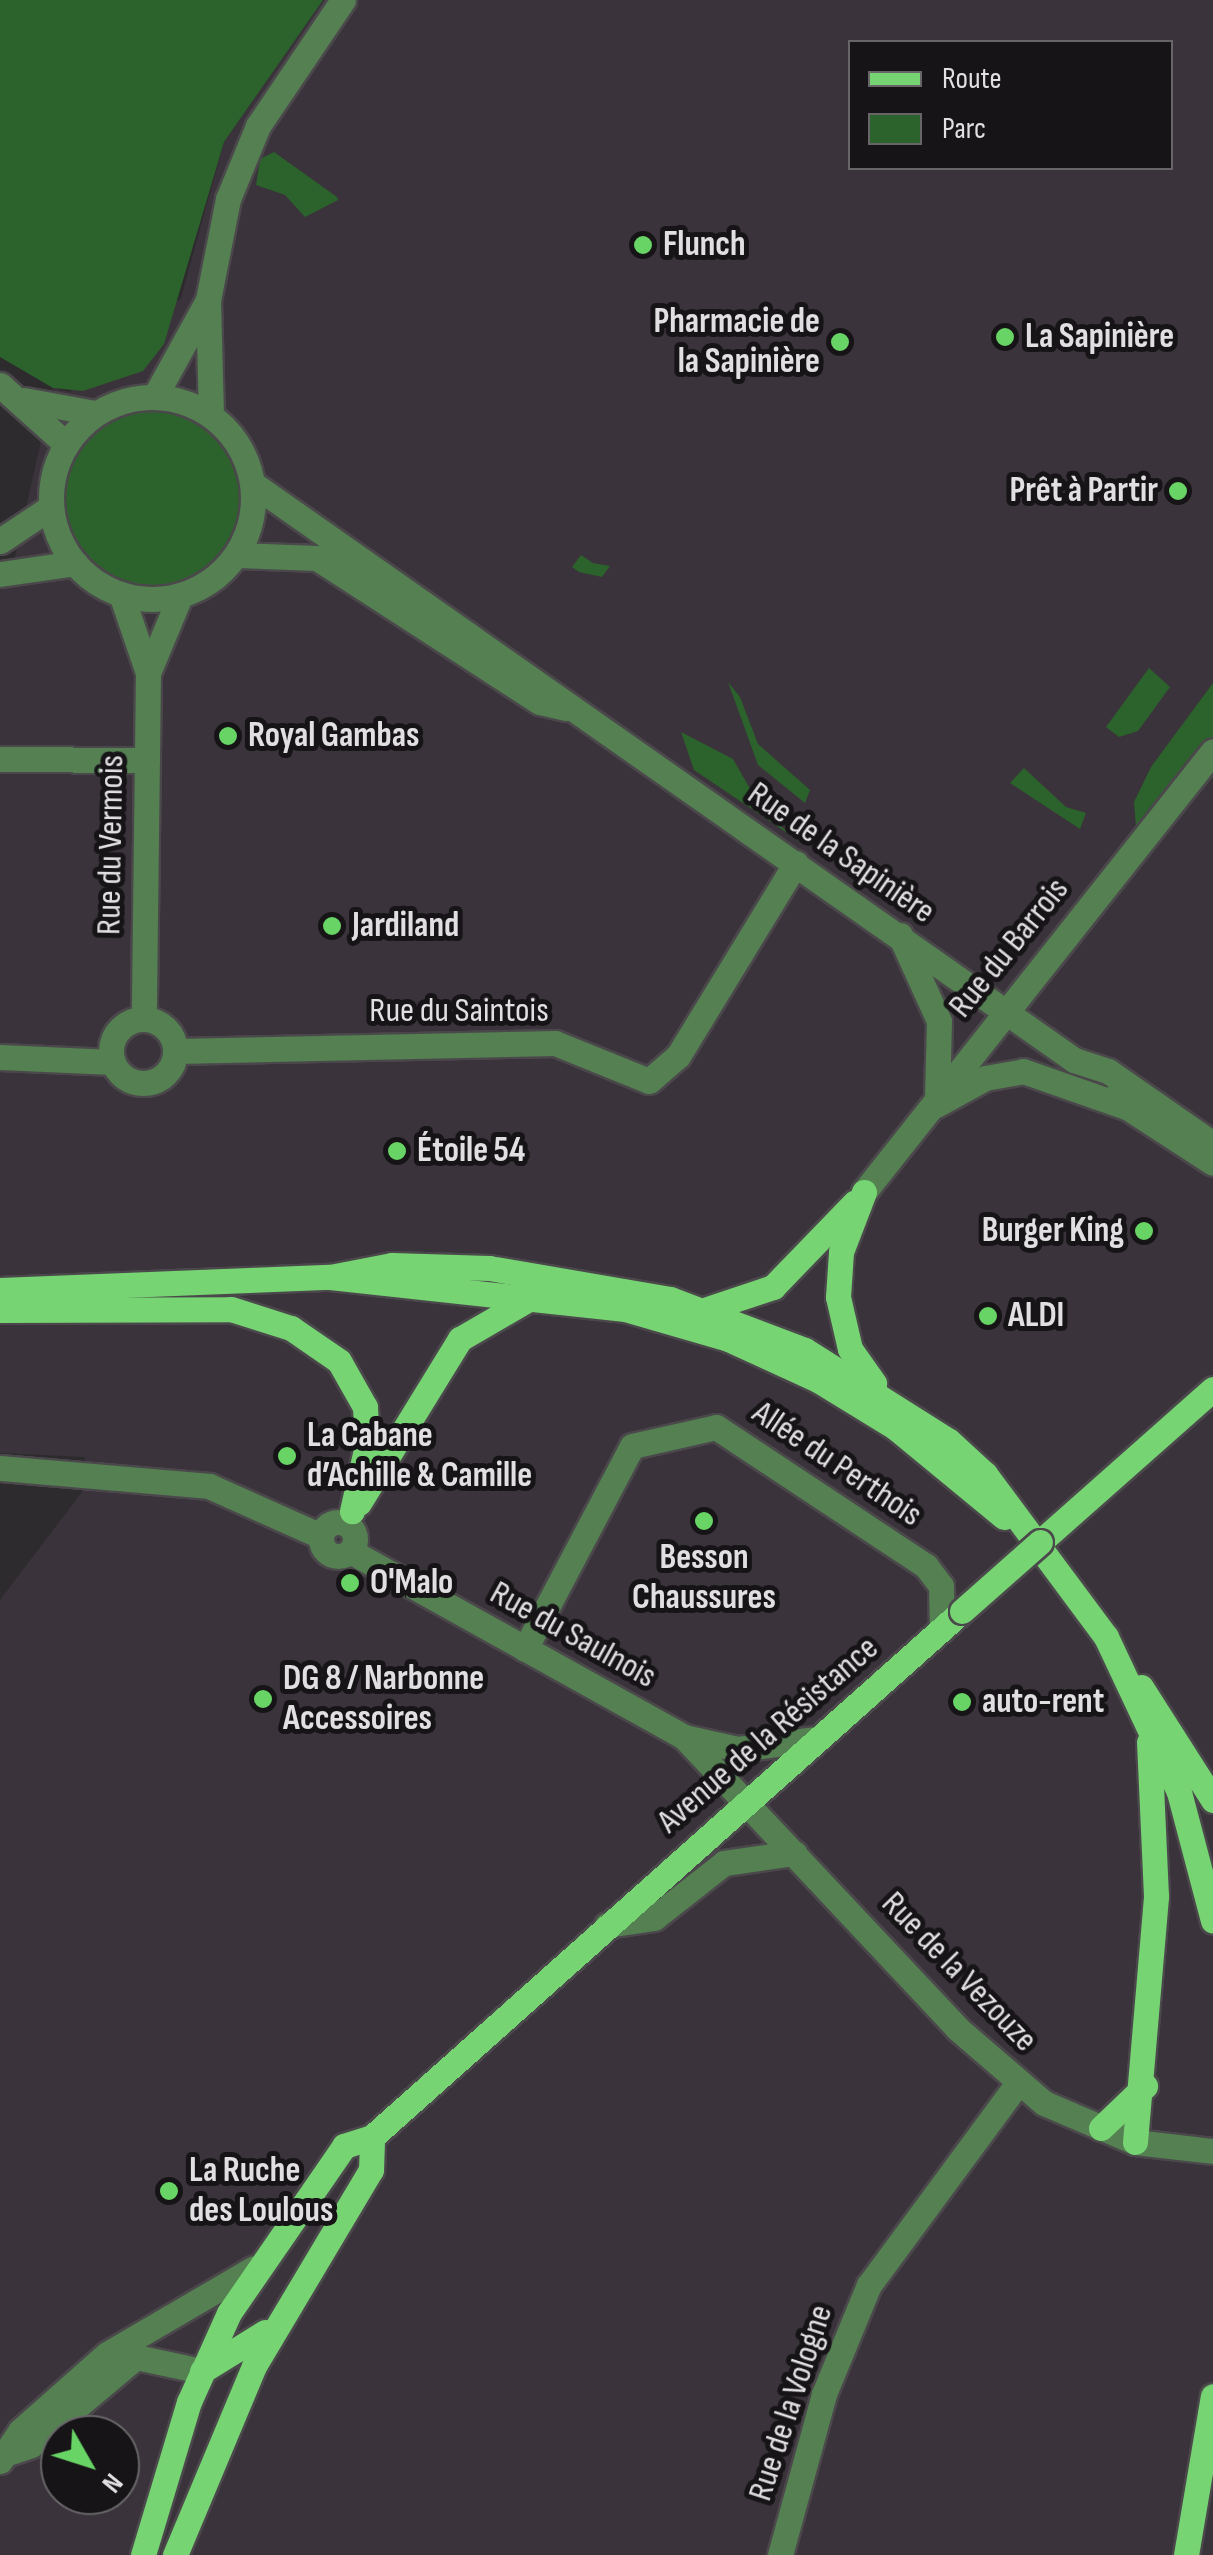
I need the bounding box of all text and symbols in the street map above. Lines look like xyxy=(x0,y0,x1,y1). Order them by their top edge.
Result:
legend xyxy=(848,40,1173,170)
text: Route xyxy=(942,61,1001,97)
text: Parc xyxy=(942,111,986,147)
place label: Flunch xyxy=(663,224,746,266)
marker: Flunch xyxy=(632,234,654,256)
place label: Pharmacie de la Sapinière xyxy=(653,301,820,383)
place label: La Sapinière xyxy=(1025,316,1174,358)
marker: La Sapinière xyxy=(994,326,1016,348)
marker: Pharmacie de la Sapinière xyxy=(829,331,851,353)
place label: Prêt à Partir xyxy=(1010,470,1158,512)
marker: Prêt à Partir xyxy=(1167,480,1189,502)
place label: Royal Gambas xyxy=(248,715,419,757)
marker: Royal Gambas xyxy=(217,725,239,747)
street label: Rue du Vermois xyxy=(88,755,134,935)
street label: Rue de la Sapinière xyxy=(739,773,943,933)
street label: Rue du Barrois xyxy=(940,870,1078,1026)
place label: Jardiland xyxy=(352,905,459,947)
marker: Jardiland xyxy=(321,915,343,937)
street label: Rue du Saintois xyxy=(369,990,549,1032)
place label: Étoile 54 xyxy=(417,1130,525,1172)
marker: Étoile 54 xyxy=(386,1140,408,1162)
place label: Burger King xyxy=(982,1210,1124,1252)
marker: Burger King xyxy=(1133,1220,1155,1242)
place label: ALDI xyxy=(1008,1295,1064,1337)
marker: ALDI xyxy=(977,1305,999,1327)
street label: Allée du Perthois xyxy=(744,1392,930,1536)
place label: La Cabane d’Achille & Camille xyxy=(307,1415,532,1497)
marker: La Cabane d’Achille & Camille xyxy=(276,1445,298,1467)
marker: Besson Chaussures xyxy=(693,1510,715,1532)
place label: Besson Chaussures xyxy=(632,1537,776,1619)
place label: O'Malo xyxy=(370,1562,453,1604)
marker: O'Malo xyxy=(339,1572,361,1594)
street label: Rue du Saulnois xyxy=(483,1572,663,1698)
street label: Avenue de la Résistance xyxy=(649,1628,887,1842)
place label: DG 8 / Narbonne Accessoires xyxy=(283,1658,484,1740)
place label: auto-rent xyxy=(982,1681,1104,1723)
marker: DG 8 / Narbonne Accessoires xyxy=(252,1688,274,1710)
marker: auto-rent xyxy=(951,1691,973,1713)
street label: Rue de la Vezouze xyxy=(872,1883,1046,2061)
place label: La Ruche des Loulous xyxy=(189,2150,333,2232)
marker: La Ruche des Loulous xyxy=(158,2180,180,2202)
street label: Rue de la Vologne xyxy=(740,2300,842,2506)
north arrow xyxy=(40,2415,140,2515)
text: N xyxy=(95,2467,130,2499)

